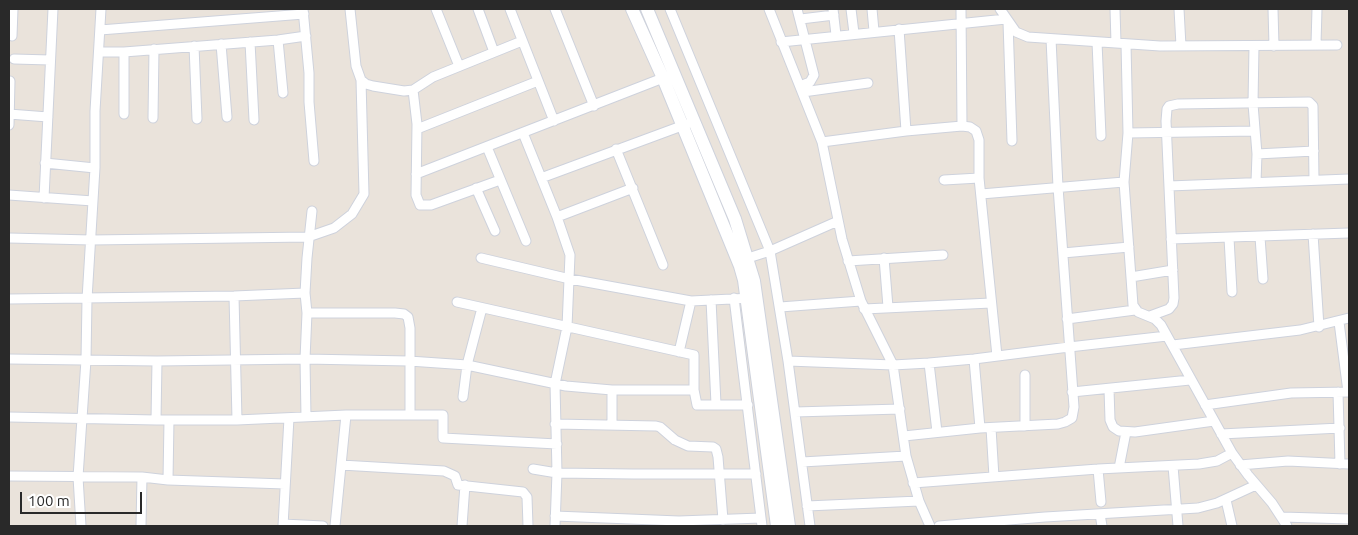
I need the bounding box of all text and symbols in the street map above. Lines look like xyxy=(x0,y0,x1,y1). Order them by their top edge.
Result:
scale bar xyxy=(22,482,145,514)
text: 100 m xyxy=(28,492,70,509)

